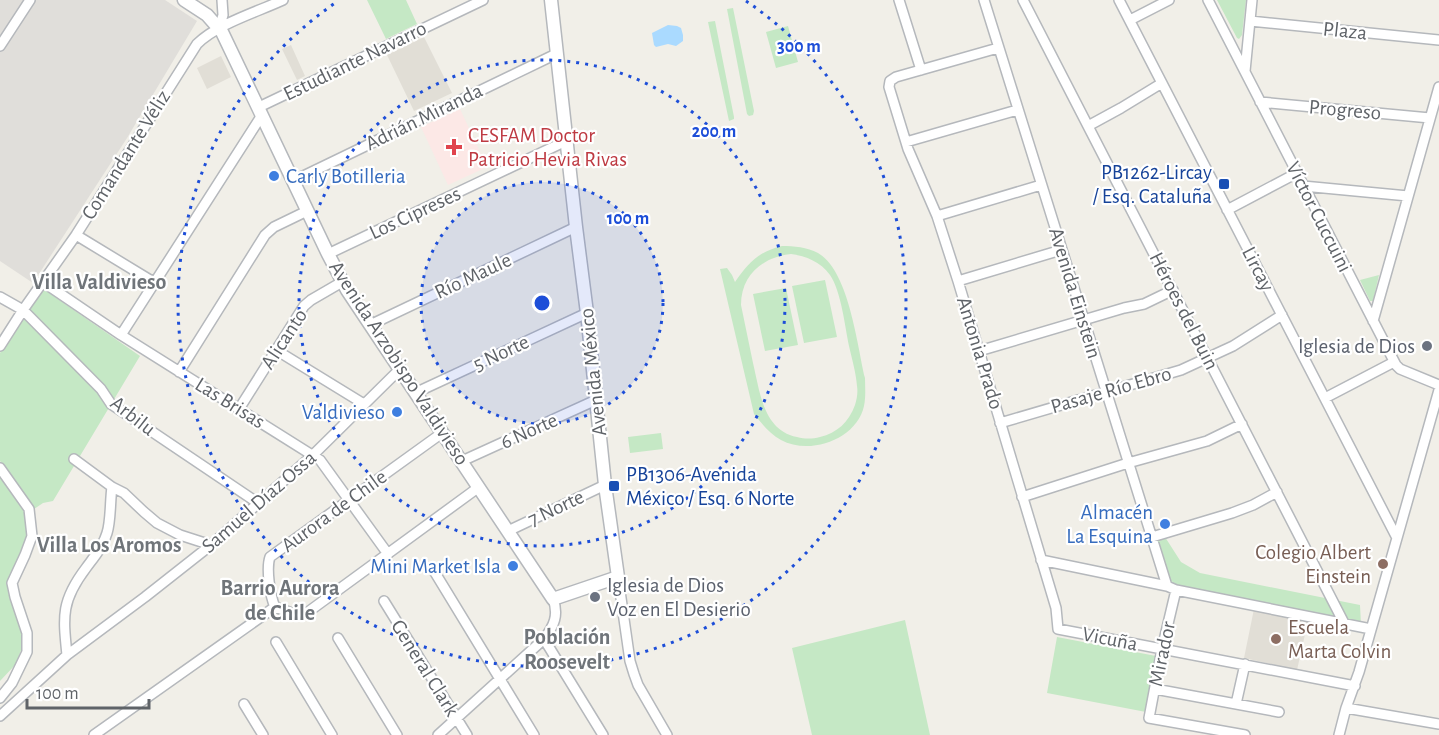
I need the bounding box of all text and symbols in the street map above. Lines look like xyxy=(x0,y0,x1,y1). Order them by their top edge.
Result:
street label: Estudiante Navarro xyxy=(280,17,430,105)
street label: Plaza xyxy=(1322,18,1368,44)
text: 300 m xyxy=(777,38,821,56)
street label: Adrián Miranda xyxy=(362,80,486,154)
street label: Comandante Véliz xyxy=(78,87,174,223)
street label: Progreso xyxy=(1308,96,1382,124)
text: 200 m xyxy=(692,123,736,141)
place label: CESFAM Doctor Patricio Hevia Rivas xyxy=(468,125,627,170)
marker: CESFAM Doctor Patricio Hevia Rivas xyxy=(445,138,463,156)
street label: Víctor Cuccuini xyxy=(1282,158,1356,276)
place label: PB1262-Lircay / Esq. Cataluña xyxy=(1092,162,1212,207)
place label: Carly Botilleria xyxy=(286,166,406,187)
marker: Carly Botilleria xyxy=(267,169,281,183)
marker: PB1262-Lircay / Esq. Cataluña xyxy=(1217,177,1231,191)
street label: Los Cipreses xyxy=(366,183,464,243)
text: 100 m xyxy=(607,210,649,228)
street label: Avenida Einstein xyxy=(1045,225,1105,361)
street label: Lircay xyxy=(1238,243,1278,295)
street label: Río Maule xyxy=(431,249,515,303)
street label: Héroes del Buin xyxy=(1145,249,1223,373)
street label: Avenida Arzobispo Valdivieso xyxy=(323,256,475,470)
district label: Villa Valdivieso xyxy=(32,271,166,293)
centre of rings xyxy=(532,293,552,313)
street label: Antonia Prado xyxy=(953,294,1007,412)
street label: Alicanto xyxy=(257,305,311,373)
street label: Avenida México xyxy=(576,307,610,437)
street label: 5 Norte xyxy=(470,331,532,375)
place label: Iglesia de Dios xyxy=(1298,336,1415,357)
marker: Iglesia de Dios xyxy=(1420,339,1434,353)
street label: Pasaje Río Ebro xyxy=(1048,363,1174,417)
street label: Las Brisas xyxy=(191,373,269,433)
street label: Arbilu xyxy=(107,392,160,440)
place label: Valdivieso xyxy=(302,399,385,425)
marker: Valdivieso xyxy=(390,405,404,419)
street label: 6 Norte xyxy=(497,409,561,453)
street label: Samuel Díaz Ossa xyxy=(198,447,320,557)
place label: PB1306-Avenida México / Esq. 6 Norte xyxy=(626,464,795,509)
street label: Aurora de Chile xyxy=(277,466,391,556)
marker: PB1306-Avenida México / Esq. 6 Norte xyxy=(607,479,621,493)
street label: 7 Norte xyxy=(525,486,587,530)
place label: Almacén La Esquina xyxy=(1066,502,1153,547)
marker: Almacén La Esquina xyxy=(1158,517,1172,531)
district label: Villa Los Aromos xyxy=(37,534,181,556)
place label: Colegio Albert Einstein xyxy=(1255,542,1371,587)
place label: Mini Market Isla xyxy=(370,556,501,577)
marker: Colegio Albert Einstein xyxy=(1376,557,1390,571)
marker: Mini Market Isla xyxy=(506,559,520,573)
place label: Iglesia de Dios Voz en El Desierio xyxy=(607,575,751,620)
district label: Barrio Aurora de Chile xyxy=(221,577,340,624)
marker: Iglesia de Dios Voz en El Desierio xyxy=(588,590,602,604)
street label: General Clark xyxy=(387,616,463,720)
place label: Escuela Marta Colvin xyxy=(1288,617,1391,662)
street label: Mirador xyxy=(1145,619,1179,688)
street label: Vicuña xyxy=(1080,623,1140,655)
district label: Población Roosevelt xyxy=(524,626,610,673)
marker: Escuela Marta Colvin xyxy=(1269,632,1283,646)
scale bar xyxy=(27,672,148,710)
text: 100 m xyxy=(36,685,79,703)

